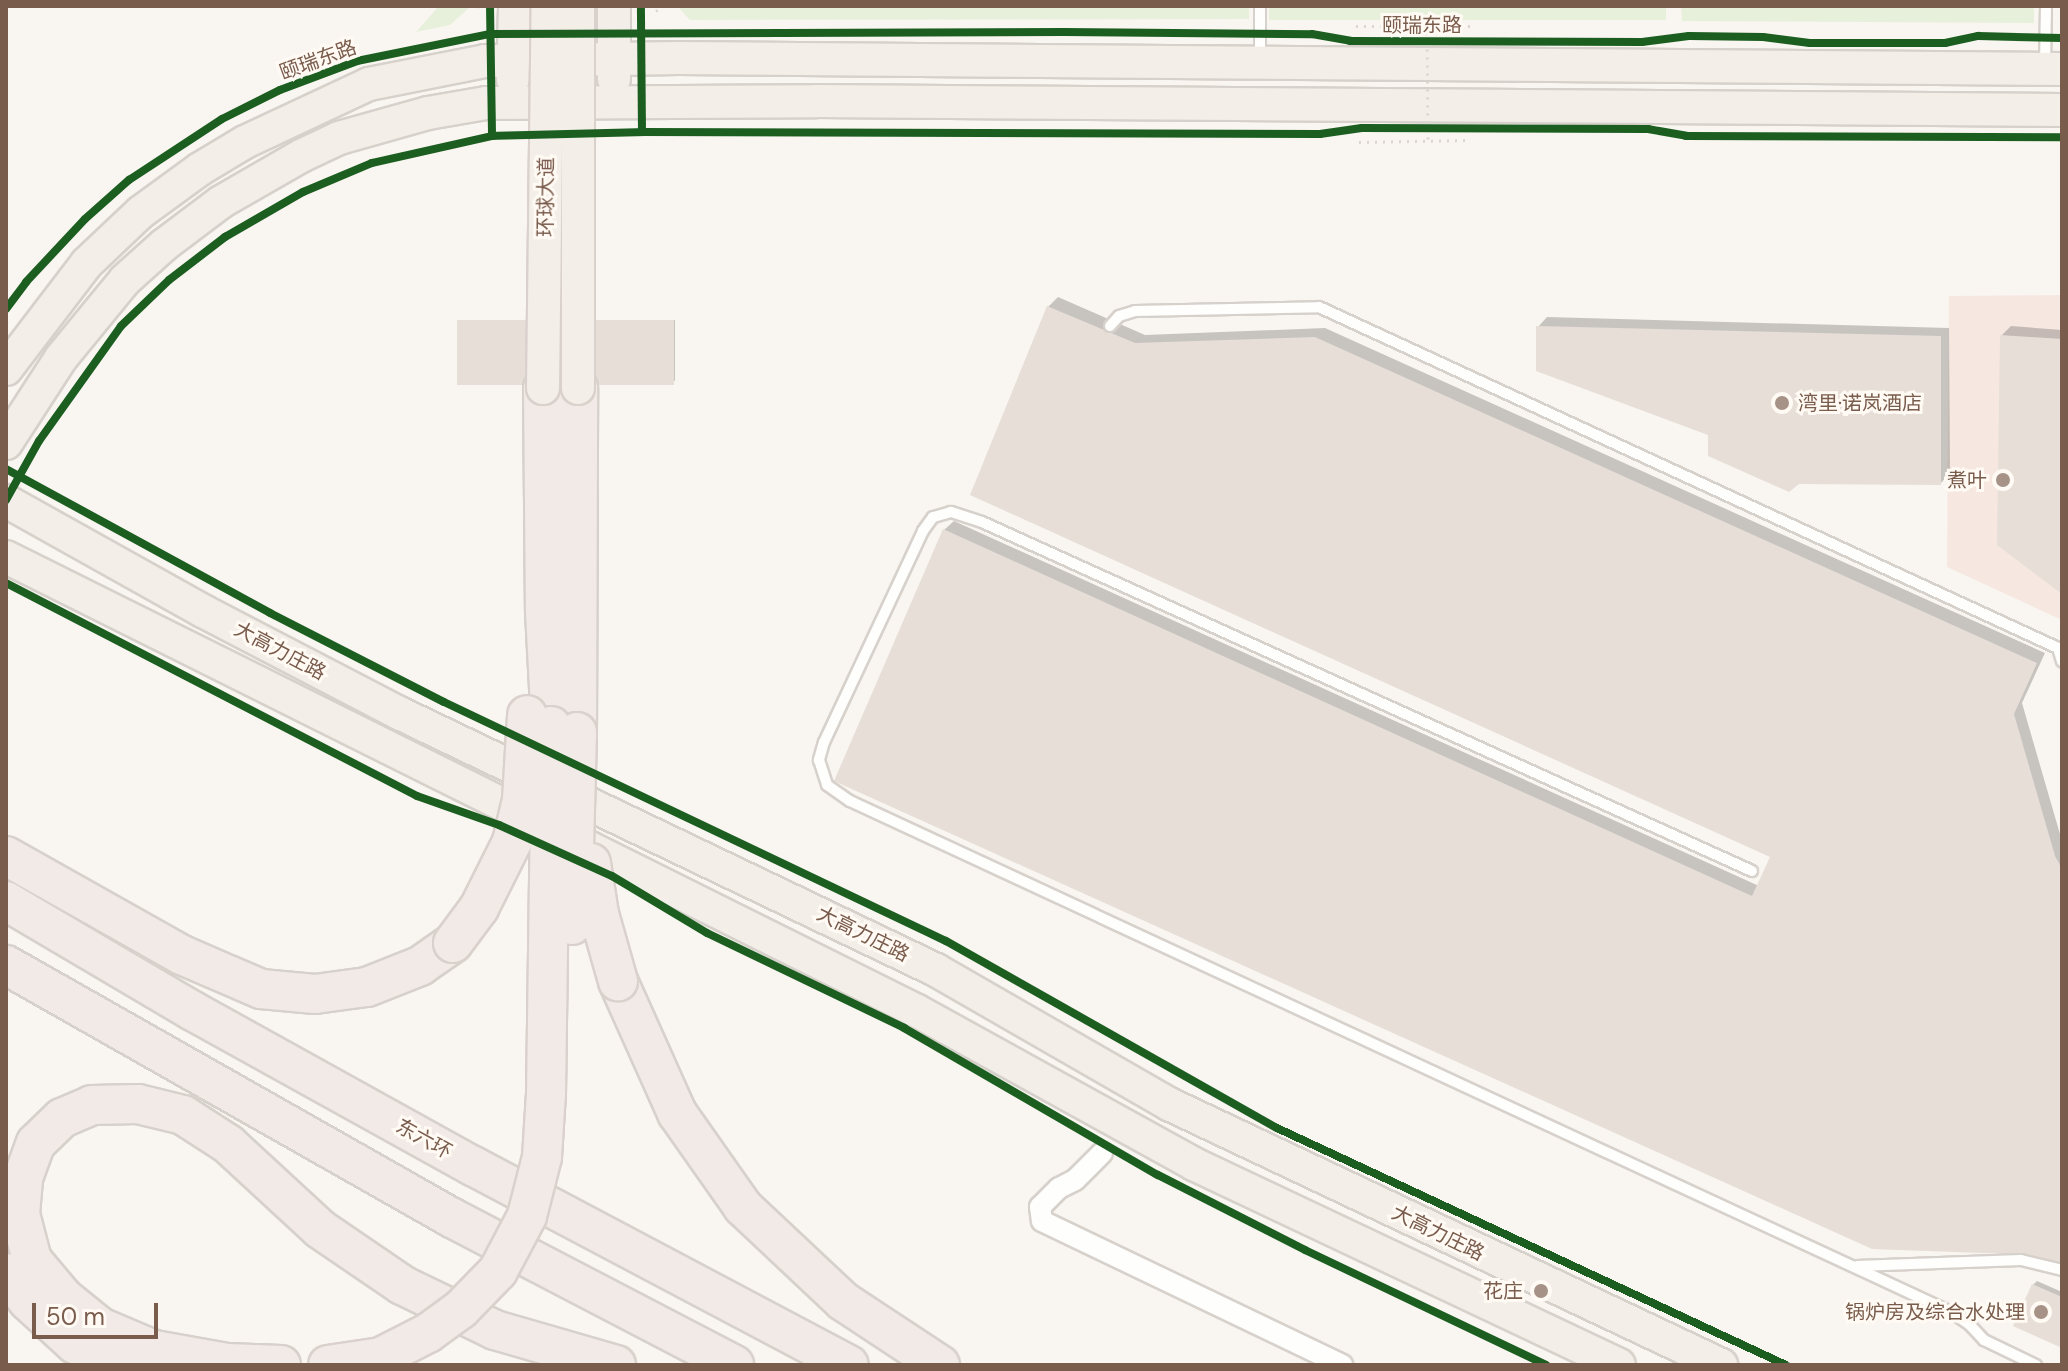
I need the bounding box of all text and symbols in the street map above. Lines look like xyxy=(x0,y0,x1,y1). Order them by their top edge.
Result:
street label: 颐瑞东路 xyxy=(1382,13,1462,37)
street label: 颐瑞东路 xyxy=(276,35,360,85)
street label: 环球大道 xyxy=(533,157,559,237)
place label: 湾里·诺岚酒店 xyxy=(1798,391,1922,415)
marker: 湾里·诺岚酒店 xyxy=(1773,394,1791,412)
place label: 煮叶 xyxy=(1947,468,1987,492)
marker: 煮叶 xyxy=(1994,471,2012,489)
street label: 大高力庄路 xyxy=(230,617,330,685)
street label: 大高力庄路 xyxy=(813,901,913,967)
street label: 东六环 xyxy=(392,1114,456,1164)
street label: 大高力庄路 xyxy=(1388,1200,1488,1266)
place label: 花庄 xyxy=(1483,1279,1523,1303)
marker: 花庄 xyxy=(1530,1280,1552,1302)
scale bar xyxy=(36,1287,162,1337)
place label: 锅炉房及综合水处理 xyxy=(1845,1300,2025,1324)
text: 50 m xyxy=(46,1301,105,1332)
marker: 锅炉房及综合水处理 xyxy=(2032,1303,2050,1321)

